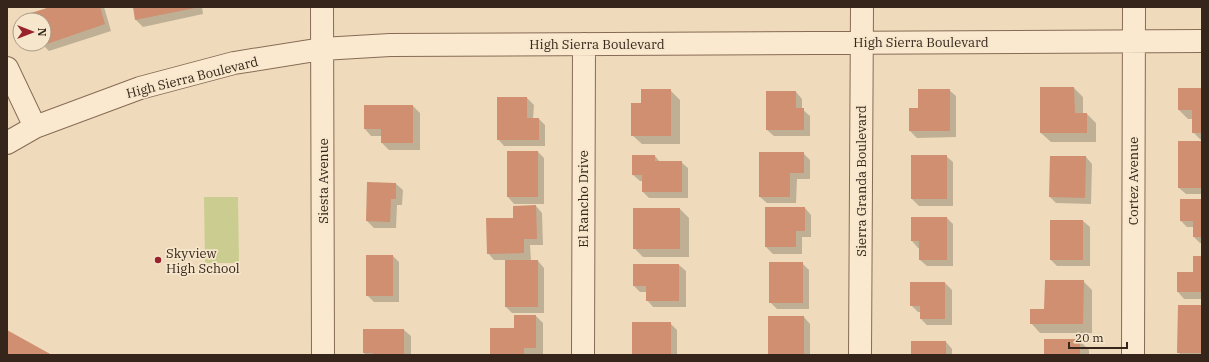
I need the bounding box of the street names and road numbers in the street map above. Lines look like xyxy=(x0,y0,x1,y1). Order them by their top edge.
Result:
street label: High Sierra Boulevard xyxy=(853,34,989,51)
street label: High Sierra Boulevard xyxy=(529,36,665,53)
street label: High Sierra Boulevard xyxy=(124,53,260,102)
street label: Sierra Granda Boulevard xyxy=(853,105,870,257)
street label: Cortez Avenue xyxy=(1125,137,1142,225)
street label: Siesta Avenue xyxy=(315,138,332,224)
street label: El Rancho Drive xyxy=(575,150,592,248)

